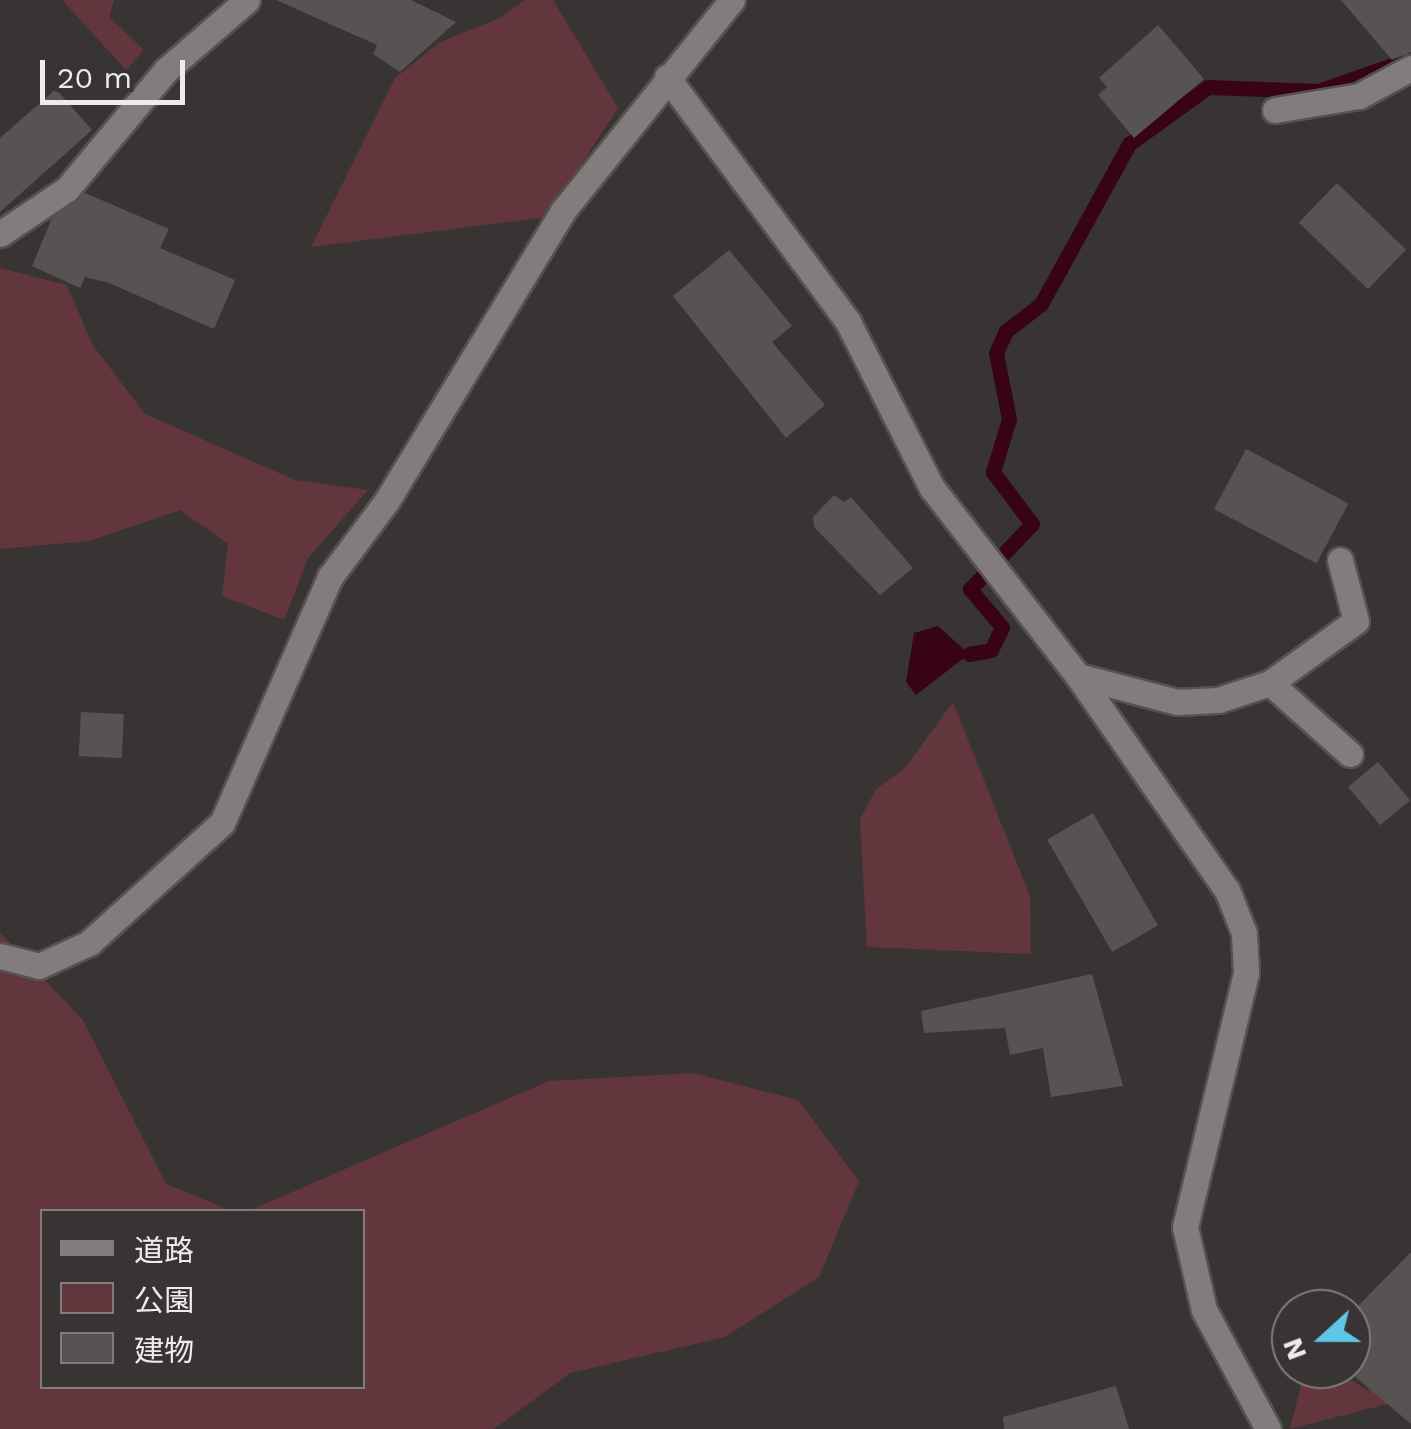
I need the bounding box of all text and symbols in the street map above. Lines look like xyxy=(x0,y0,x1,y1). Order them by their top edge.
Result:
scale bar xyxy=(45,40,190,102)
text: 20 m xyxy=(57,60,132,95)
legend xyxy=(40,1209,365,1389)
text: 道路 xyxy=(134,1233,194,1268)
text: 公園 xyxy=(134,1283,194,1318)
north arrow xyxy=(1271,1289,1371,1389)
text: 建物 xyxy=(134,1333,194,1368)
text: N xyxy=(1275,1334,1314,1365)

